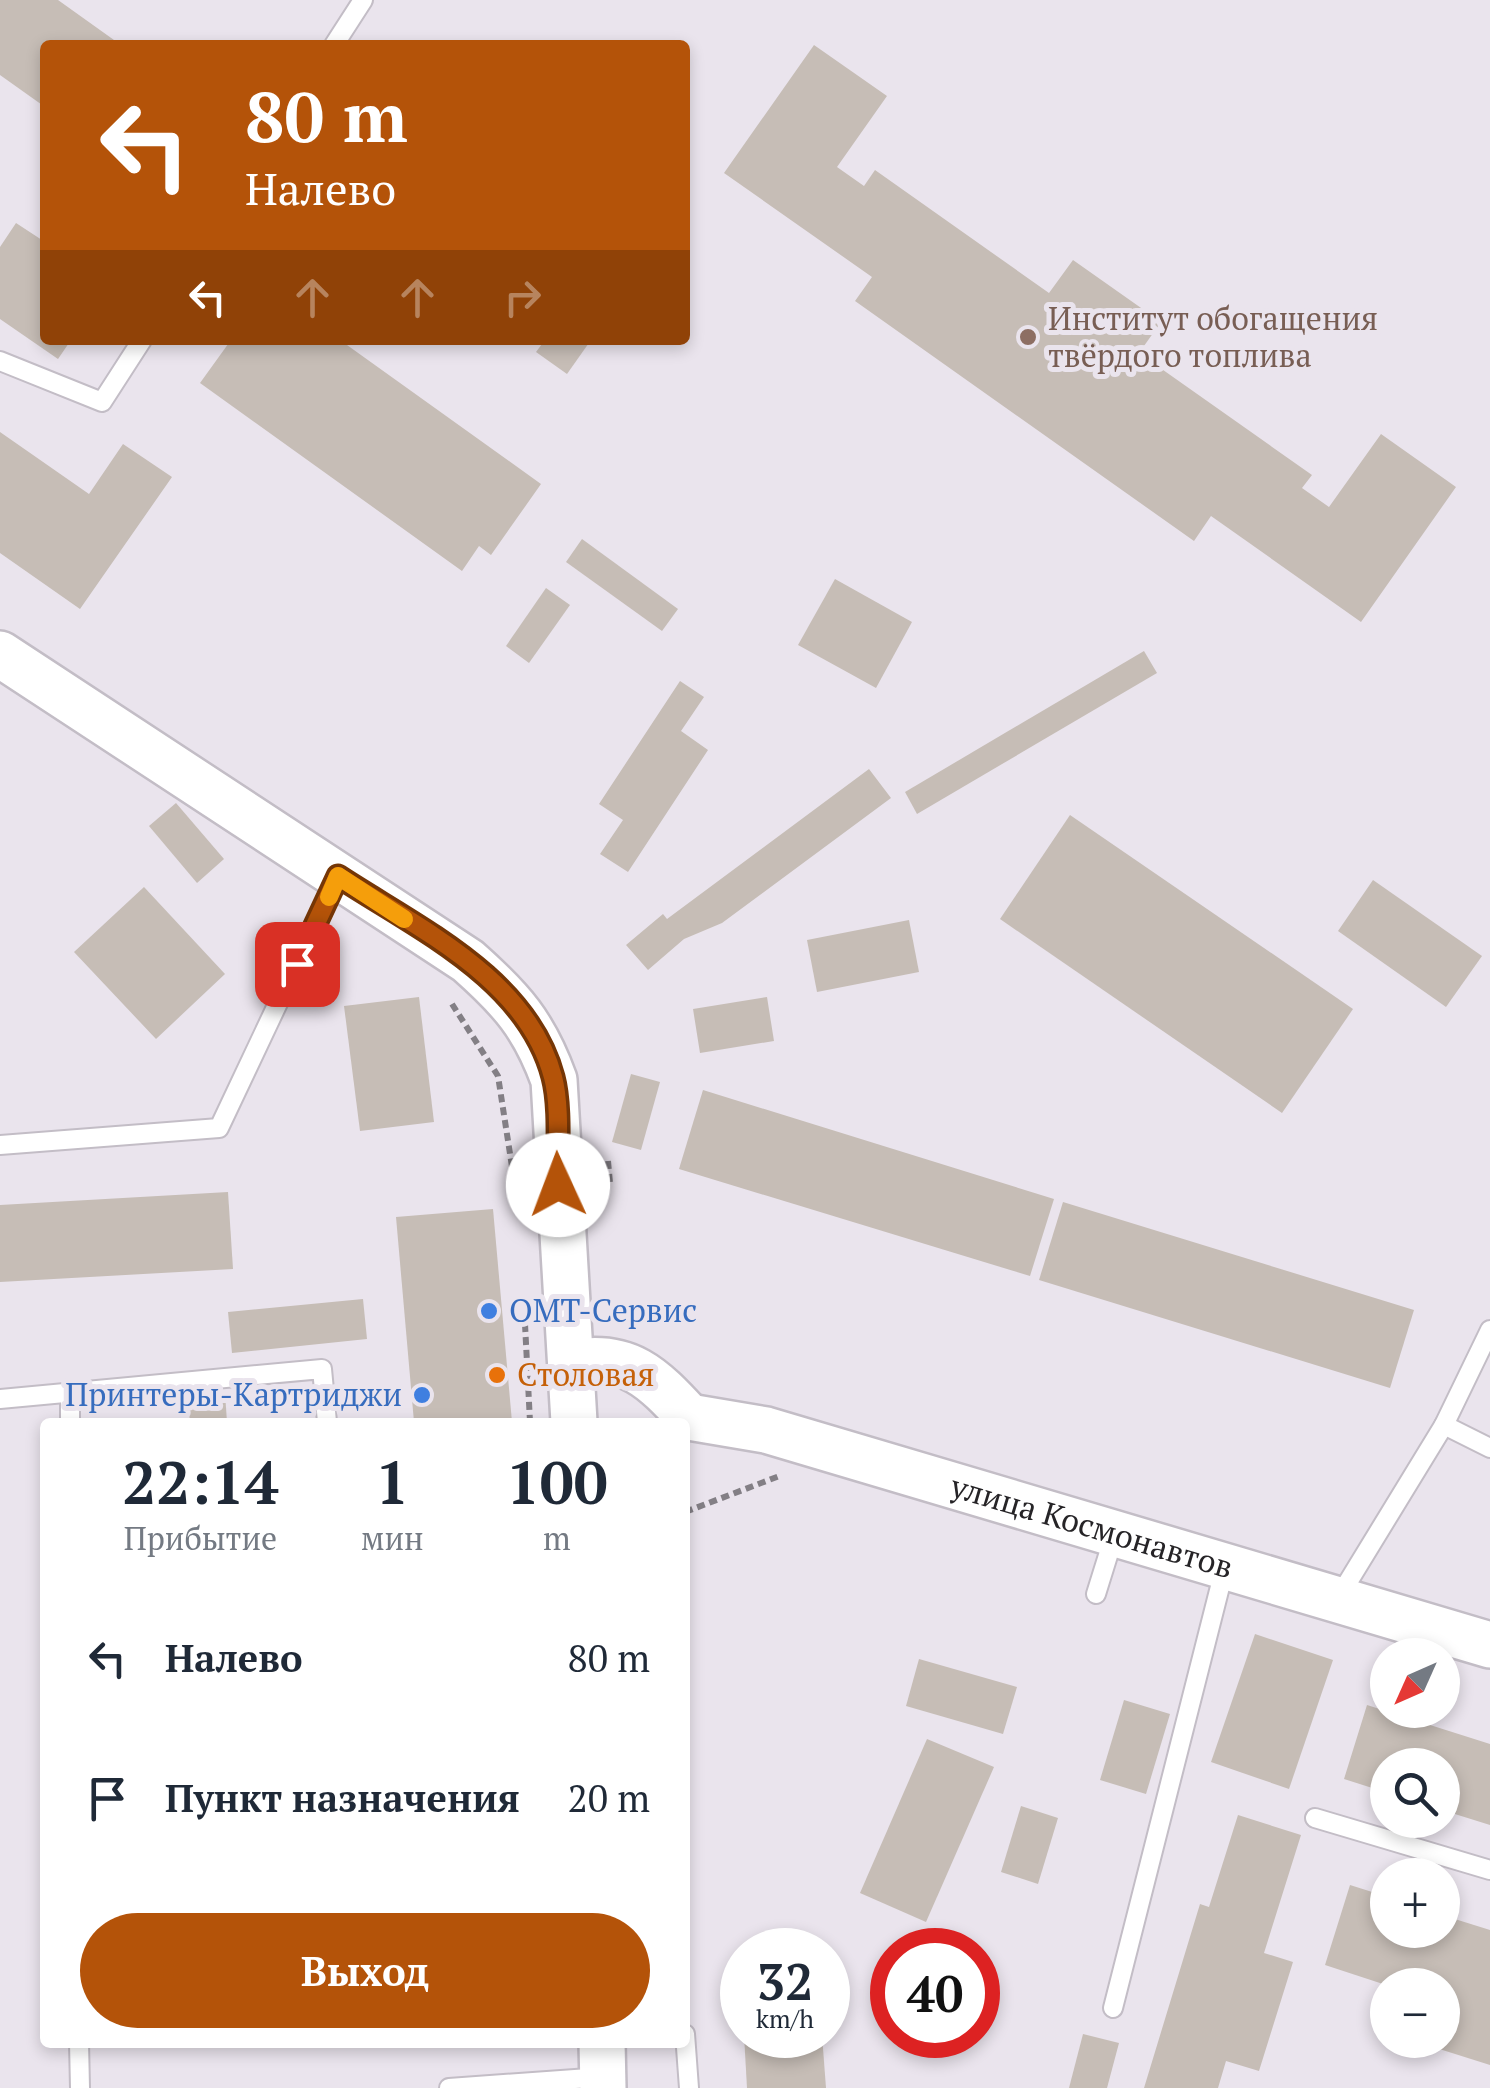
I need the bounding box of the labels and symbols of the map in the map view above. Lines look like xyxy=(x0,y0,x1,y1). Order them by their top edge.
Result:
place label: Институт обогащения твёрдого топлива xyxy=(1048,297,1378,376)
marker: Институт обогащения твёрдого топлива xyxy=(1017,326,1039,348)
pin xyxy=(255,922,340,1007)
position arrow xyxy=(506,1133,610,1237)
place label: ОМТ-Сервис xyxy=(509,1289,697,1331)
marker: ОМТ-Сервис xyxy=(478,1300,500,1322)
place label: Столовая xyxy=(517,1353,655,1395)
marker: Столовая xyxy=(486,1364,508,1386)
place label: Принтеры-Картриджи xyxy=(65,1373,402,1415)
marker: Принтеры-Картриджи xyxy=(411,1384,433,1406)
street label: улица Космонавтов xyxy=(945,1464,1238,1588)
north arrow xyxy=(1370,1638,1460,1728)
speed limit sign: 40 xyxy=(870,1928,1000,2058)

